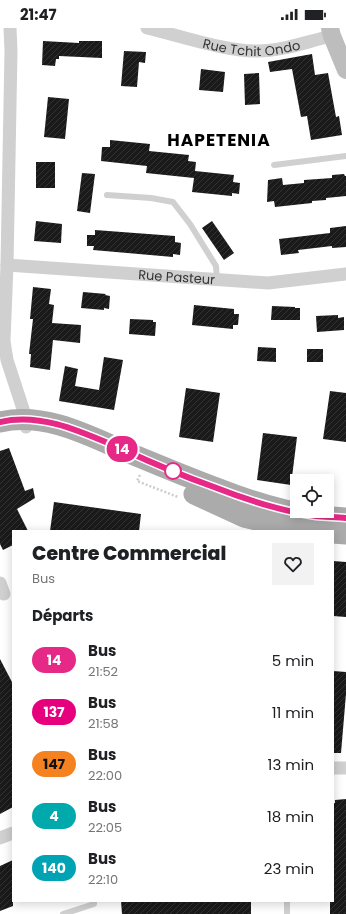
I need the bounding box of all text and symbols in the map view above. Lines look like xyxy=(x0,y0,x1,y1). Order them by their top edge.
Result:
text: 21:47 xyxy=(20,4,57,25)
street label: Rue Tchit Ondo xyxy=(201,33,302,61)
district label: HAPETENIA xyxy=(167,128,271,152)
street label: Rue Pasteur xyxy=(138,265,216,289)
line badge: 14 xyxy=(104,436,140,462)
text: 14 xyxy=(115,439,129,459)
unlabelled marker xyxy=(164,462,182,480)
map controls xyxy=(290,474,334,518)
button: locate xyxy=(290,474,334,518)
text: Centre Commercial xyxy=(32,540,226,567)
button: heart xyxy=(272,543,314,585)
text: Bus xyxy=(32,569,55,588)
text: Départs xyxy=(32,605,93,626)
text: Bus xyxy=(88,640,116,661)
text: 14 xyxy=(47,650,61,670)
text: 5 min xyxy=(272,650,314,671)
text: 21:52 xyxy=(88,662,118,681)
text: Bus xyxy=(88,692,116,713)
text: 137 xyxy=(43,702,65,722)
text: 11 min xyxy=(272,702,314,723)
text: 21:58 xyxy=(88,714,119,733)
text: Bus xyxy=(88,744,116,765)
text: 147 xyxy=(43,754,65,774)
text: 13 min xyxy=(268,754,314,775)
text: 22:00 xyxy=(88,766,122,785)
text: Bus xyxy=(88,796,116,817)
text: 4 xyxy=(49,806,59,826)
text: 18 min xyxy=(267,806,314,827)
text: 22:05 xyxy=(88,818,122,837)
text: Bus xyxy=(88,848,116,869)
text: 140 xyxy=(42,858,66,878)
text: 23 min xyxy=(264,858,314,879)
text: 22:10 xyxy=(88,870,118,889)

